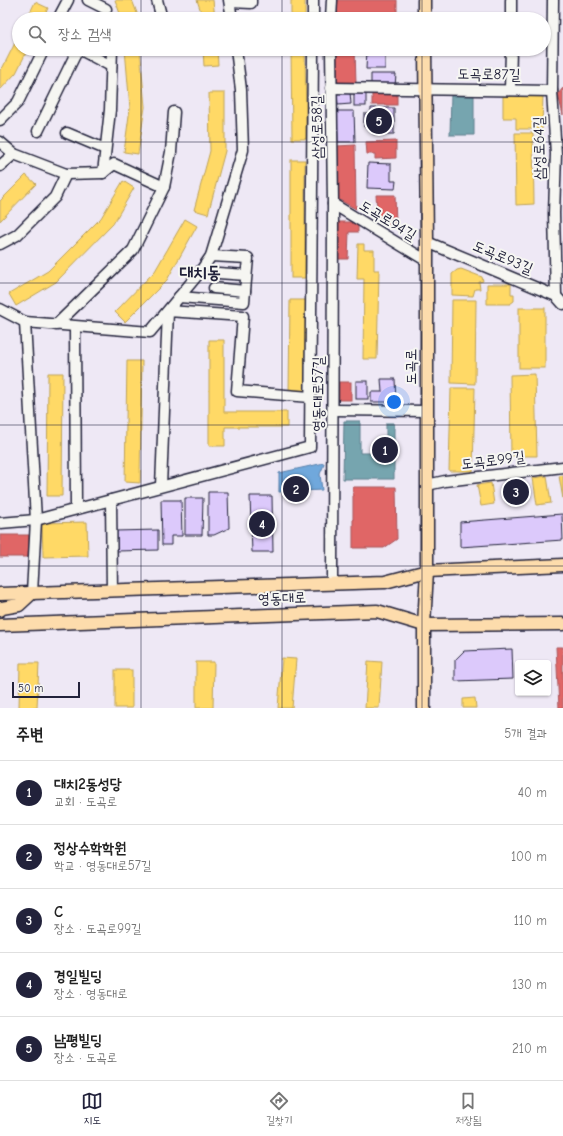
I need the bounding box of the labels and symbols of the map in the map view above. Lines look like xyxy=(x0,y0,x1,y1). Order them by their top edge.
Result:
street label: 도곡로87길 xyxy=(457,64,521,84)
street label: 삼성로58길 xyxy=(307,95,327,159)
pin: 5 xyxy=(366,106,392,136)
street label: 삼성로64길 xyxy=(529,116,549,180)
street label: 도곡로94길 xyxy=(356,196,420,244)
street label: 도곡로93길 xyxy=(470,236,536,278)
district label: 대치동 xyxy=(179,263,221,282)
street label: 도곡로 xyxy=(402,349,420,385)
street label: 영동대로57길 xyxy=(309,356,327,432)
your location xyxy=(384,392,404,412)
pin: 1 xyxy=(372,435,398,465)
street label: 도곡로99길 xyxy=(460,447,526,473)
pin: 2 xyxy=(283,474,309,504)
pin: 3 xyxy=(503,477,529,507)
pin: 4 xyxy=(249,509,275,539)
street label: 영동대로 xyxy=(258,588,306,608)
scale bar xyxy=(12,680,80,699)

